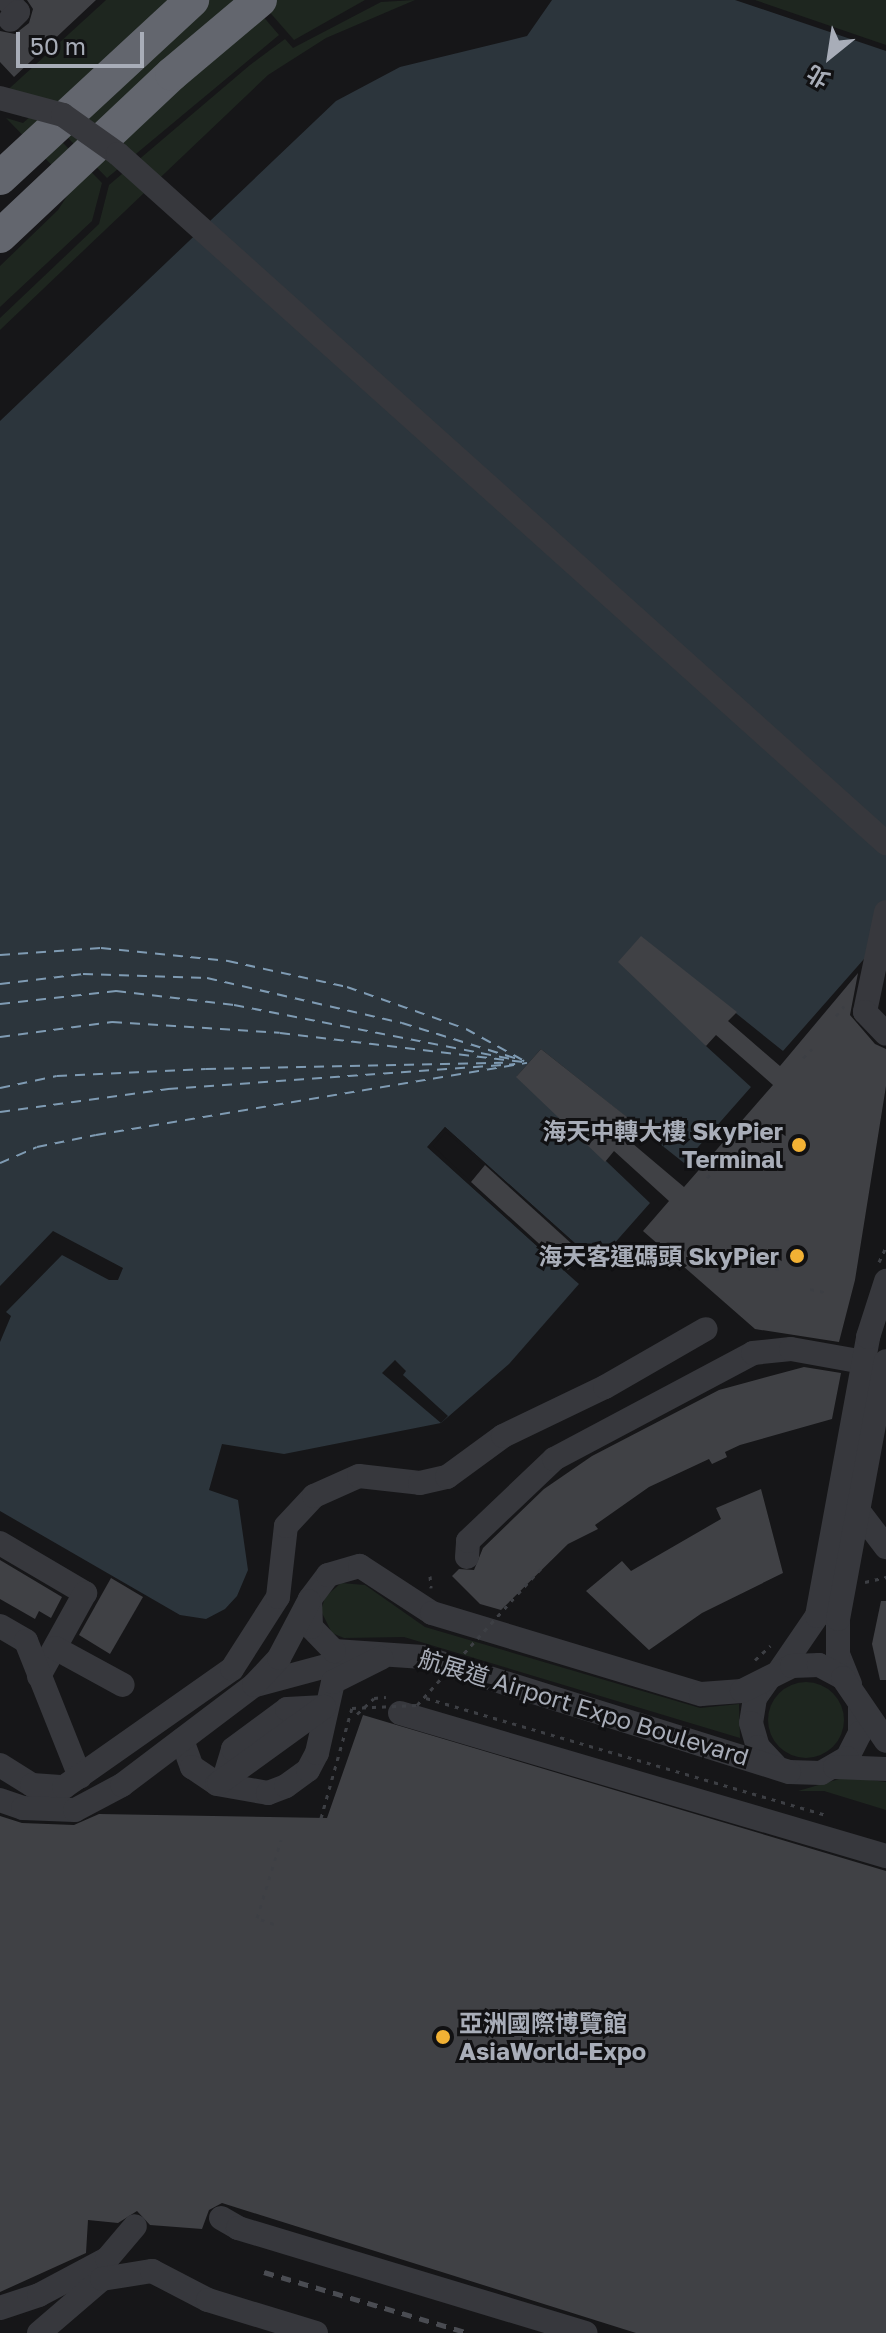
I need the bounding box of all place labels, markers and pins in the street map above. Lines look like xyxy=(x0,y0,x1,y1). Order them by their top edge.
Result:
place label: 海天中轉大樓 SkyPier Terminal xyxy=(542,1117,783,1173)
marker: 海天中轉大樓 SkyPier Terminal xyxy=(790,1136,808,1154)
place label: 海天客運碼頭 SkyPier xyxy=(538,1242,779,1270)
marker: 海天客運碼頭 SkyPier xyxy=(786,1245,808,1267)
place label: 亞洲國際博覽館 AsiaWorld-Expo xyxy=(459,2009,646,2065)
marker: 亞洲國際博覽館 AsiaWorld-Expo xyxy=(434,2028,452,2046)

